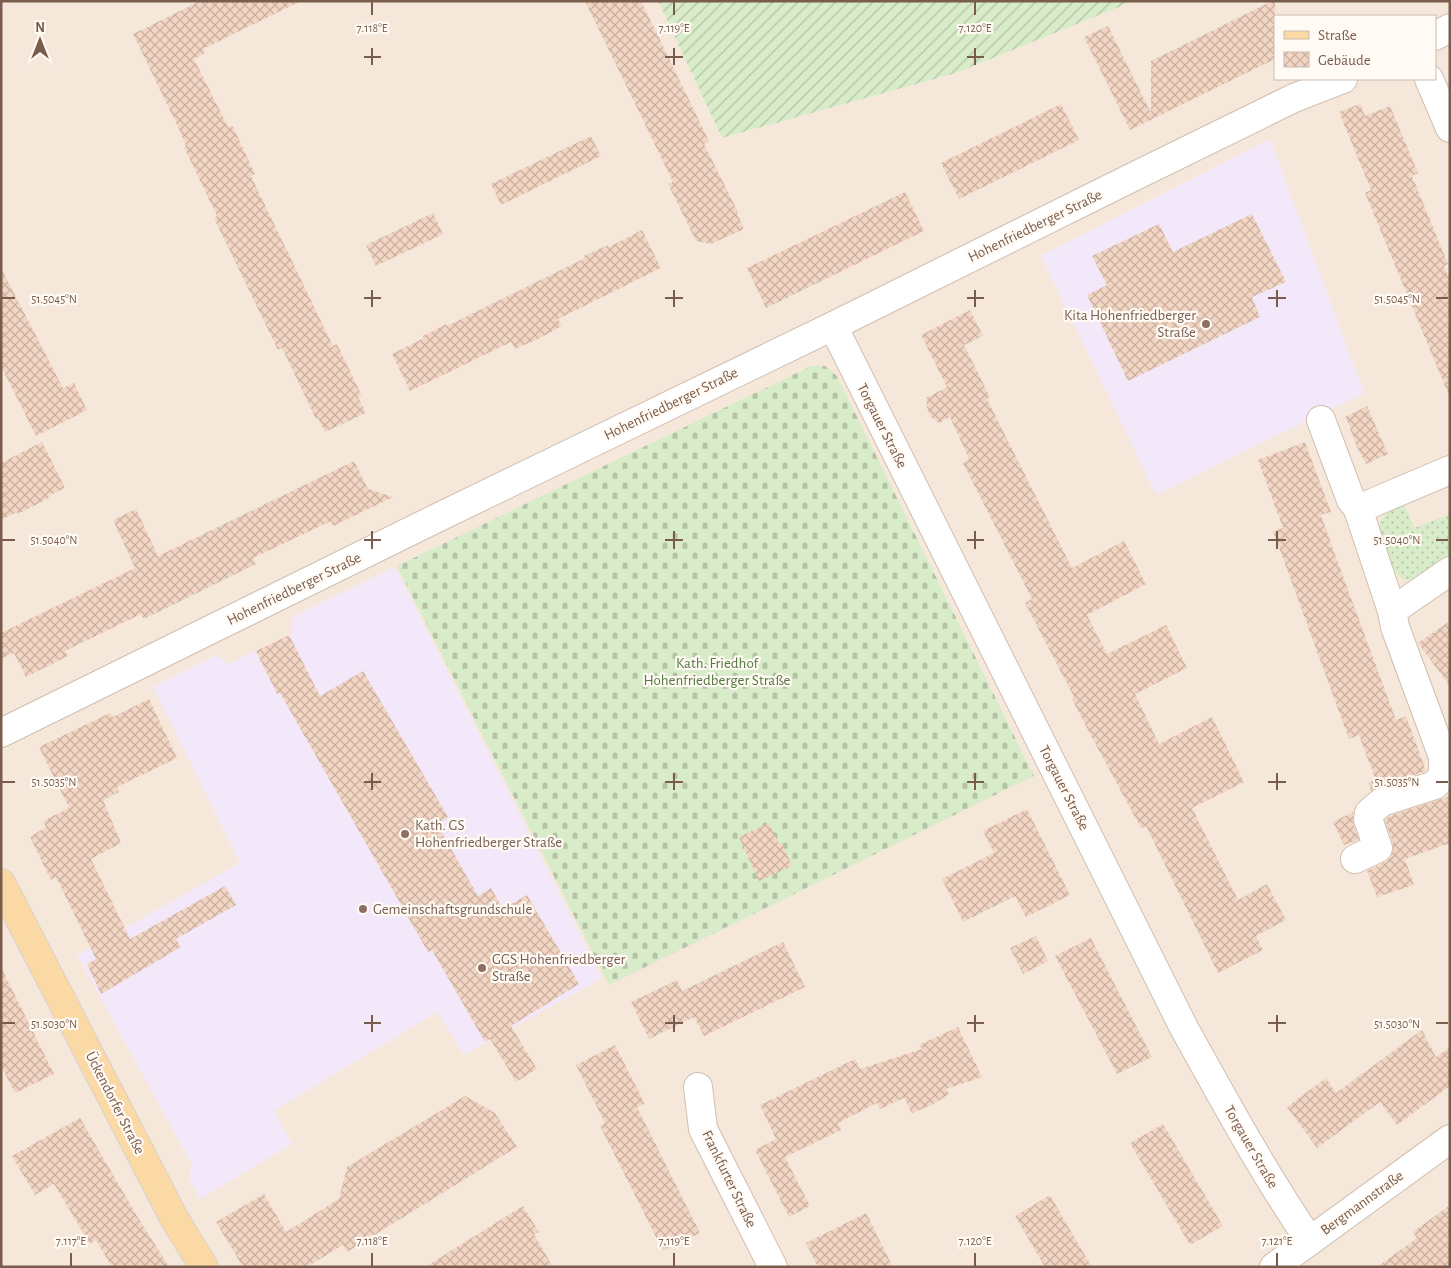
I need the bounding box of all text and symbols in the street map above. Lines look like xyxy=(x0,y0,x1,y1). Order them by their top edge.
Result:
north arrow xyxy=(15,15,65,65)
legend xyxy=(1274,15,1436,80)
text: N xyxy=(35,21,45,35)
text: 7.118°E xyxy=(357,22,388,34)
text: 7.119°E xyxy=(659,22,690,34)
text: 7.120°E xyxy=(959,22,992,34)
text: Straße xyxy=(1318,28,1357,43)
text: Gebäude xyxy=(1318,53,1371,68)
street label: Hohenfriedberger Straße xyxy=(966,187,1104,265)
text: 51.5045°N xyxy=(31,293,77,305)
text: 51.5045°N xyxy=(1374,293,1420,305)
place label: Kita Hohenfriedberger Straße xyxy=(1064,308,1196,340)
marker: Kita Hohenfriedberger Straße xyxy=(1200,318,1212,330)
street label: Hohenfriedberger Straße xyxy=(602,365,740,443)
street label: Torgauer Straße xyxy=(854,381,910,471)
text: 51.5040°N xyxy=(30,534,78,546)
text: 51.5040°N xyxy=(1373,534,1421,546)
street label: Hohenfriedberger Straße xyxy=(225,550,363,628)
park label: Kath. Friedhof Hohenfriedberger Straße xyxy=(643,656,791,688)
street label: Torgauer Straße xyxy=(1036,743,1092,833)
text: 51.5035°N xyxy=(32,776,76,788)
text: 51.5035°N xyxy=(1375,776,1419,788)
place label: Kath. GS Hohenfriedberger Straße xyxy=(415,818,562,850)
marker: Kath. GS Hohenfriedberger Straße xyxy=(399,828,411,840)
place label: Gemeinschaftsgrundschule xyxy=(373,902,532,917)
marker: Gemeinschaftsgrundschule xyxy=(357,903,369,915)
place label: GGS Hohenfriedberger Straße xyxy=(492,952,626,984)
marker: GGS Hohenfriedberger Straße xyxy=(476,962,488,974)
text: 51.5030°N xyxy=(31,1018,77,1030)
text: 51.5030°N xyxy=(1374,1018,1420,1030)
street label: Ückendorfer Straße xyxy=(83,1048,149,1157)
street label: Torgauer Straße xyxy=(1221,1103,1281,1191)
street label: Frankfurter Straße xyxy=(699,1128,759,1230)
street label: Bergmannstraße xyxy=(1318,1168,1406,1238)
text: 7.117°E xyxy=(56,1235,86,1247)
text: 7.118°E xyxy=(357,1235,388,1247)
text: 7.119°E xyxy=(659,1235,690,1247)
text: 7.120°E xyxy=(959,1235,992,1247)
text: 7.121°E xyxy=(1262,1235,1293,1247)

